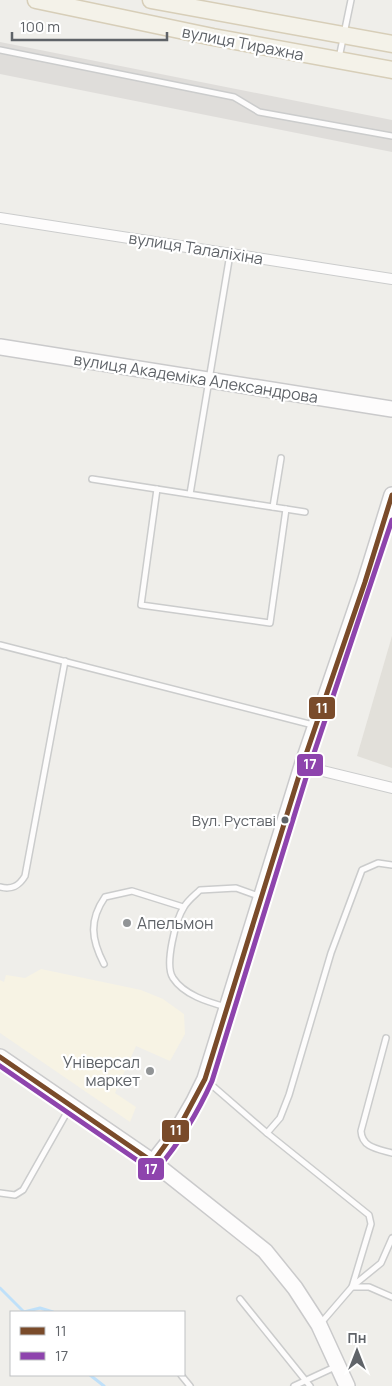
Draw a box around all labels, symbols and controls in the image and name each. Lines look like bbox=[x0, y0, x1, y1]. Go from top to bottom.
scale bar bbox=[12, 10, 168, 42]
text: 100 m bbox=[20, 16, 60, 37]
street label: вулиця Тиражна bbox=[180, 20, 306, 66]
street label: вулиця Талаліхіна bbox=[127, 227, 265, 269]
street label: вулиця Академіка Александрова bbox=[72, 348, 320, 408]
line badge: 11 bbox=[308, 696, 336, 720]
text: 11 bbox=[316, 698, 328, 717]
line badge: 17 bbox=[296, 753, 324, 777]
text: 17 bbox=[303, 754, 317, 773]
place label: Вул. Руставі bbox=[192, 810, 276, 831]
marker: Вул. Руставі bbox=[280, 815, 290, 825]
place label: Апельмон bbox=[137, 912, 213, 934]
marker: Апельмон bbox=[121, 917, 133, 929]
place label: Універсал маркет bbox=[63, 1051, 140, 1091]
marker: Універсал маркет bbox=[144, 1065, 156, 1077]
line badge: 11 bbox=[161, 1119, 190, 1143]
text: 11 bbox=[170, 1120, 182, 1139]
line badge: 17 bbox=[137, 1157, 165, 1181]
text: 17 bbox=[144, 1159, 158, 1178]
legend bbox=[10, 1311, 185, 1376]
text: 11 bbox=[55, 1320, 67, 1341]
north arrow bbox=[332, 1326, 382, 1376]
text: Пн bbox=[348, 1328, 366, 1347]
text: 17 bbox=[55, 1345, 68, 1366]

